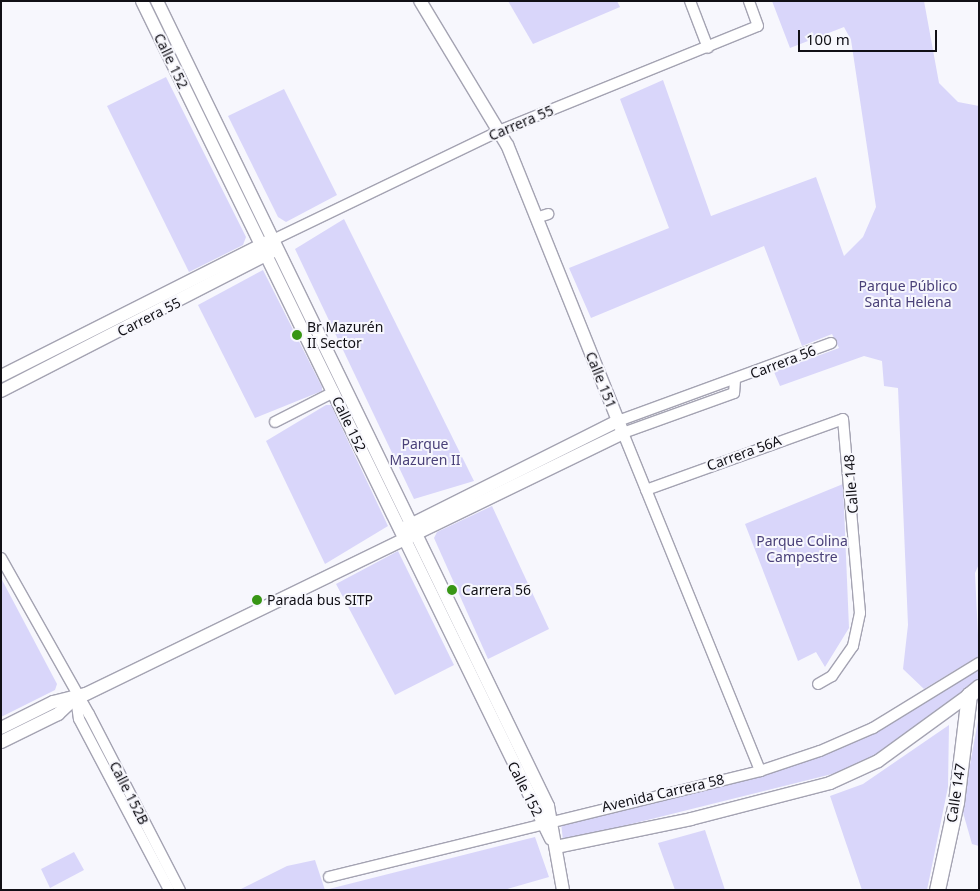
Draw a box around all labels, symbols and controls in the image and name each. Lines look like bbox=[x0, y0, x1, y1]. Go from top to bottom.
scale bar bbox=[800, 20, 939, 52]
text: 100 m bbox=[806, 29, 850, 49]
street label: Calle 152 bbox=[150, 31, 192, 91]
street label: Carrera 55 bbox=[486, 102, 556, 144]
park label: Parque Público Santa Helena bbox=[859, 278, 957, 310]
street label: Carrera 55 bbox=[114, 294, 184, 340]
place label: Br Mazurén II Sector bbox=[307, 319, 383, 352]
marker: Br Mazurén II Sector bbox=[291, 329, 303, 341]
street label: Carrera 56 bbox=[748, 342, 818, 382]
street label: Calle 151 bbox=[582, 349, 620, 411]
street label: Calle 152 bbox=[328, 394, 370, 454]
street label: Carrera 56A bbox=[705, 432, 783, 474]
park label: Parque Mazuren II bbox=[390, 436, 460, 468]
street label: Calle 148 bbox=[841, 454, 861, 514]
park label: Parque Colina Campestre bbox=[756, 533, 848, 566]
place label: Carrera 56 bbox=[462, 582, 531, 598]
marker: Carrera 56 bbox=[446, 584, 458, 596]
place label: Parada bus SITP bbox=[267, 592, 373, 608]
marker: Parada bus SITP bbox=[251, 594, 263, 606]
street label: Calle 152B bbox=[106, 759, 152, 827]
street label: Calle 152 bbox=[504, 759, 546, 819]
street label: Calle 147 bbox=[943, 762, 969, 824]
street label: Avenida Carrera 58 bbox=[600, 771, 726, 815]

